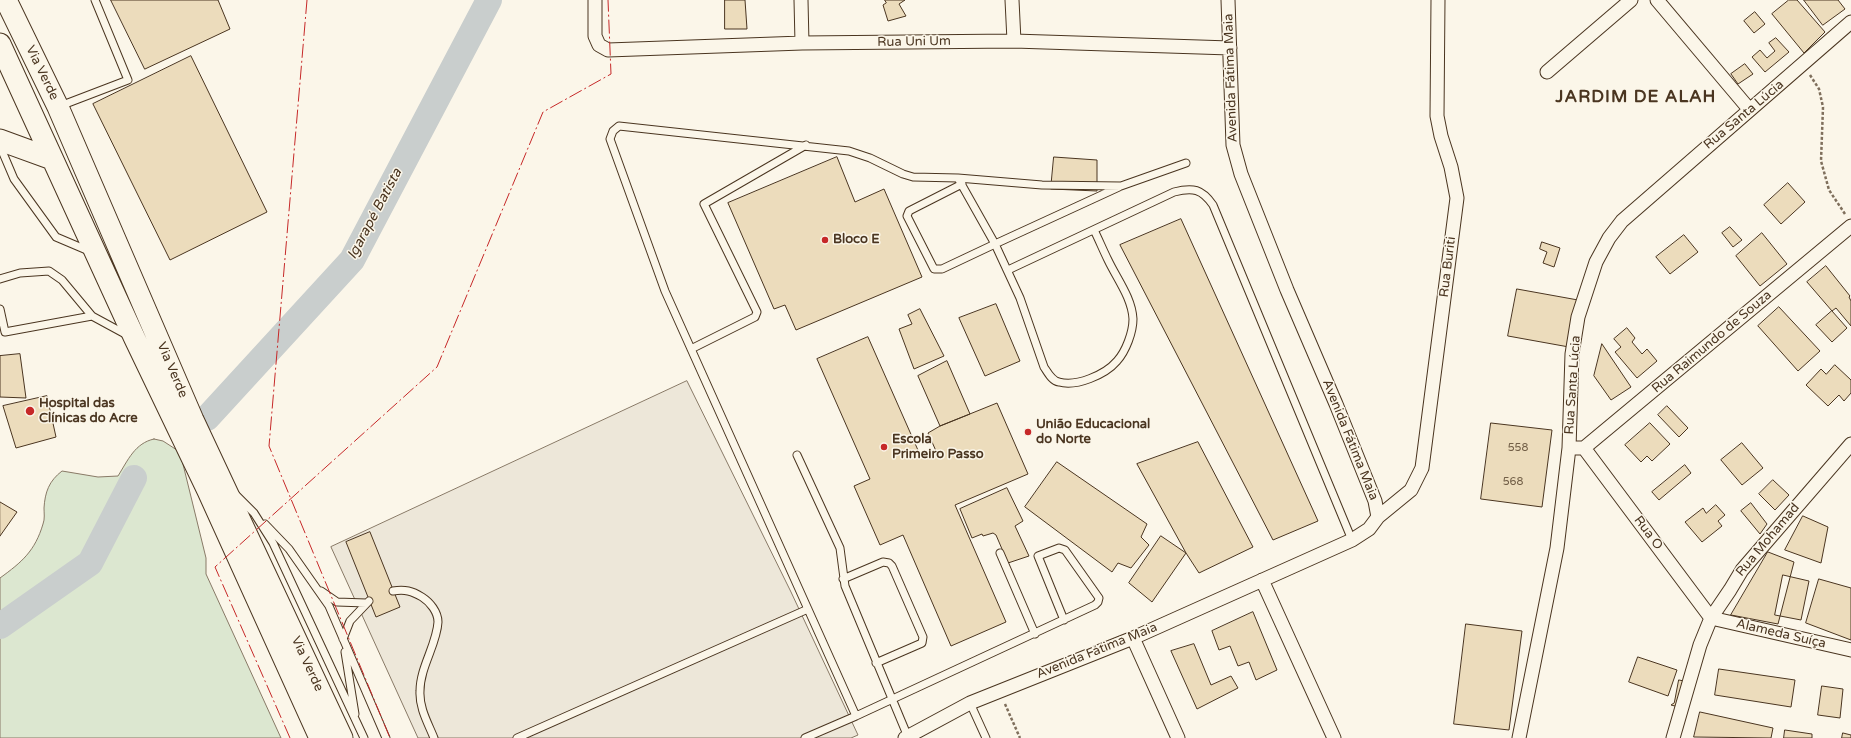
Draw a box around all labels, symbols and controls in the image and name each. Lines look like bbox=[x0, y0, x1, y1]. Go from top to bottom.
street label: Avenida Fátima Maia bbox=[1221, 13, 1241, 143]
street label: Rua Uni Um bbox=[877, 34, 951, 50]
street label: Via Verde bbox=[22, 43, 62, 103]
street label: Rua Santa Lúcia bbox=[1701, 77, 1787, 153]
district label: JARDIM DE ALAH bbox=[1556, 88, 1716, 108]
water label: Igarapé Batista bbox=[344, 166, 406, 262]
place label: Bloco E bbox=[833, 232, 880, 248]
marker: Bloco E bbox=[820, 235, 830, 245]
street label: Rua Buriti bbox=[1437, 236, 1459, 298]
street label: Rua Raimundo de Souza bbox=[1649, 287, 1775, 397]
street label: Rua Santa Lúcia bbox=[1562, 335, 1584, 435]
street label: Via Verde bbox=[153, 340, 191, 400]
street label: Avenida Fátima Maia bbox=[1319, 377, 1381, 503]
place label: Hospital das Clínicas do Acre bbox=[39, 396, 138, 427]
marker: Hospital das Clínicas do Acre bbox=[24, 405, 36, 417]
place label: União Educacional do Norte bbox=[1036, 417, 1150, 448]
marker: União Educacional do Norte bbox=[1023, 427, 1033, 437]
place label: Escola Primeiro Passo bbox=[892, 432, 984, 463]
house number: 558 bbox=[1508, 441, 1528, 455]
marker: Escola Primeiro Passo bbox=[879, 442, 889, 452]
house number: 568 bbox=[1503, 475, 1523, 489]
street label: Rua Mohamad bbox=[1733, 500, 1803, 580]
street label: Rua O bbox=[1630, 513, 1666, 553]
street label: Alameda Suíça bbox=[1735, 616, 1827, 652]
street label: Avenida Fátima Maia bbox=[1034, 620, 1160, 682]
street label: Via Verde bbox=[288, 634, 326, 694]

